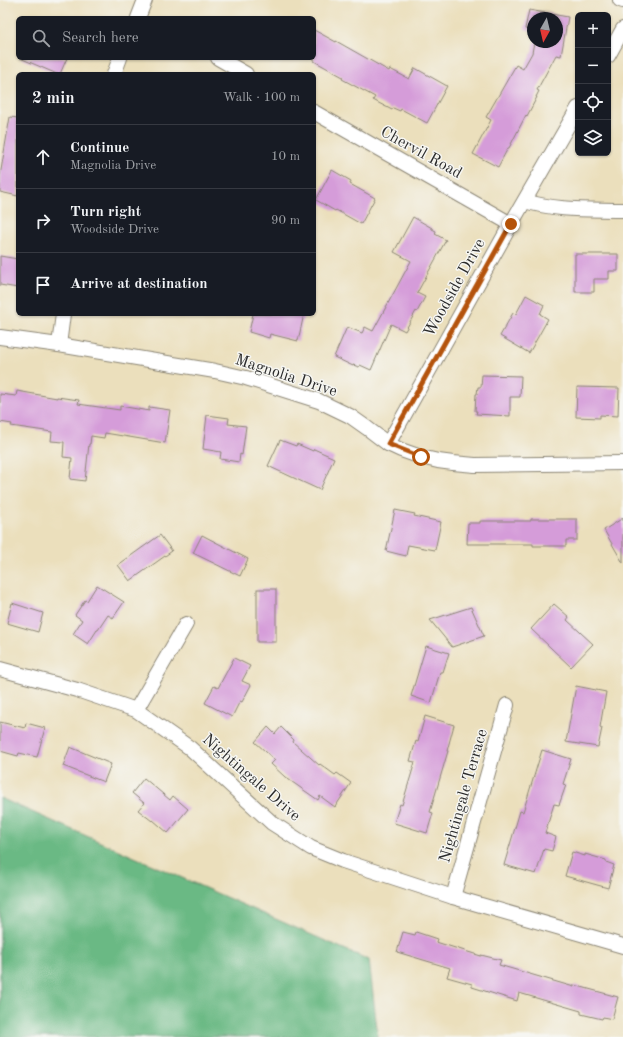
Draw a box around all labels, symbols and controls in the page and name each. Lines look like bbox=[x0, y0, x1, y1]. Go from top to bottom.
north arrow bbox=[527, 12, 563, 48]
map controls bbox=[575, 12, 611, 156]
button: + bbox=[575, 12, 611, 48]
search box bbox=[16, 16, 316, 60]
icon: search bbox=[30, 27, 52, 49]
text: Search here bbox=[62, 31, 139, 46]
button: − bbox=[575, 48, 611, 84]
button: locate bbox=[575, 84, 611, 120]
text: 2 min bbox=[32, 90, 75, 107]
text: Walk · 100 m bbox=[223, 91, 300, 104]
button: layers bbox=[575, 120, 611, 156]
street label: Chervil Road bbox=[378, 124, 464, 182]
text: Continue bbox=[70, 141, 129, 156]
icon: ahead bbox=[32, 146, 54, 168]
text: 10 m bbox=[271, 150, 300, 163]
text: Magnolia Drive bbox=[70, 159, 156, 172]
text: Turn right bbox=[70, 205, 141, 220]
icon: right bbox=[32, 210, 54, 232]
text: 90 m bbox=[271, 214, 300, 227]
route end bbox=[502, 215, 520, 233]
text: Woodside Drive bbox=[70, 223, 159, 236]
street label: Woodside Drive bbox=[421, 236, 489, 340]
icon: arrive bbox=[32, 274, 54, 296]
text: Arrive at destination bbox=[70, 277, 208, 292]
street label: Magnolia Drive bbox=[233, 352, 339, 400]
route start bbox=[412, 448, 430, 466]
street label: Nightingale Terrace bbox=[437, 727, 491, 865]
street label: Nightingale Drive bbox=[199, 731, 303, 825]

